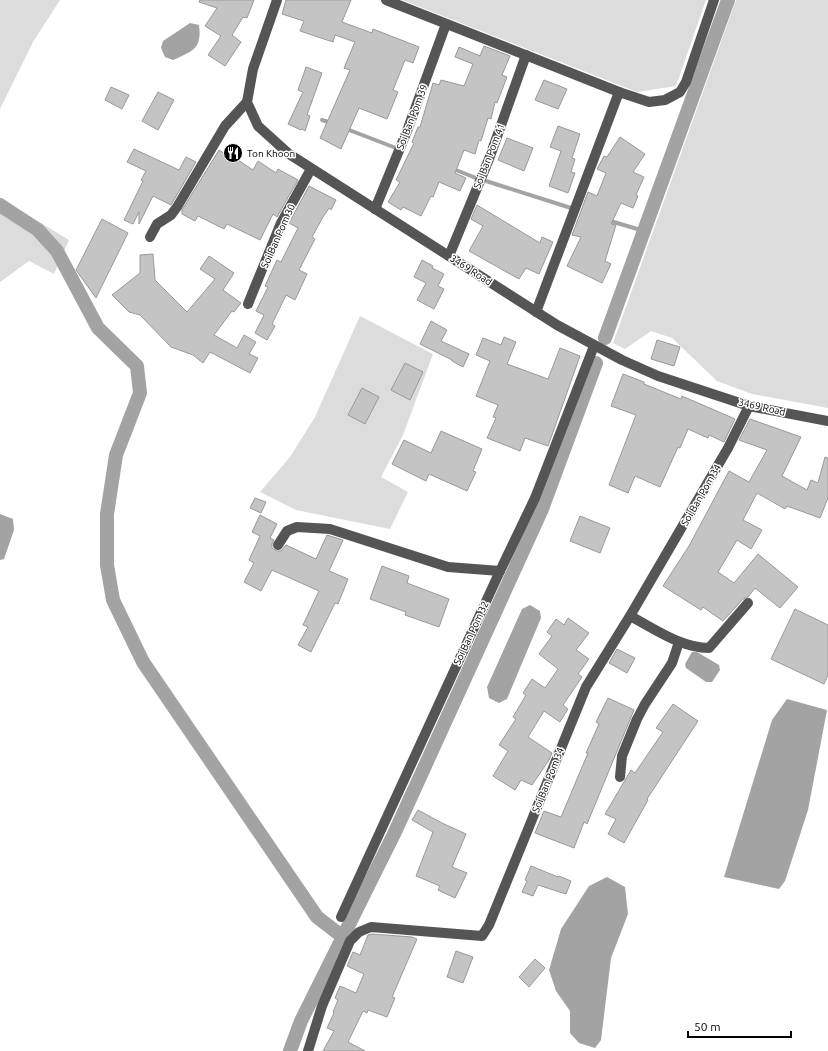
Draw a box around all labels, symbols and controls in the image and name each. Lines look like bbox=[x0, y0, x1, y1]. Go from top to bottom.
street label: Soi Ban Pom 39 bbox=[394, 83, 430, 151]
street label: Soi Ban Pom 41 bbox=[471, 122, 507, 190]
restaurant icon: Ton Khoon bbox=[222, 142, 244, 164]
place label: Ton Khoon bbox=[247, 148, 295, 159]
street label: Soi Ban Pom 30 bbox=[259, 202, 297, 270]
street label: 3469 Road bbox=[448, 252, 494, 288]
street label: 3469 Road bbox=[737, 396, 787, 418]
street label: Soi Ban Pom 34 bbox=[679, 462, 723, 528]
street label: Soi Ban Pom 32 bbox=[451, 599, 491, 667]
street label: Soi Ban Pom 34 bbox=[530, 746, 566, 814]
scale bar bbox=[688, 1013, 791, 1039]
text: 50 m bbox=[694, 1020, 721, 1033]

